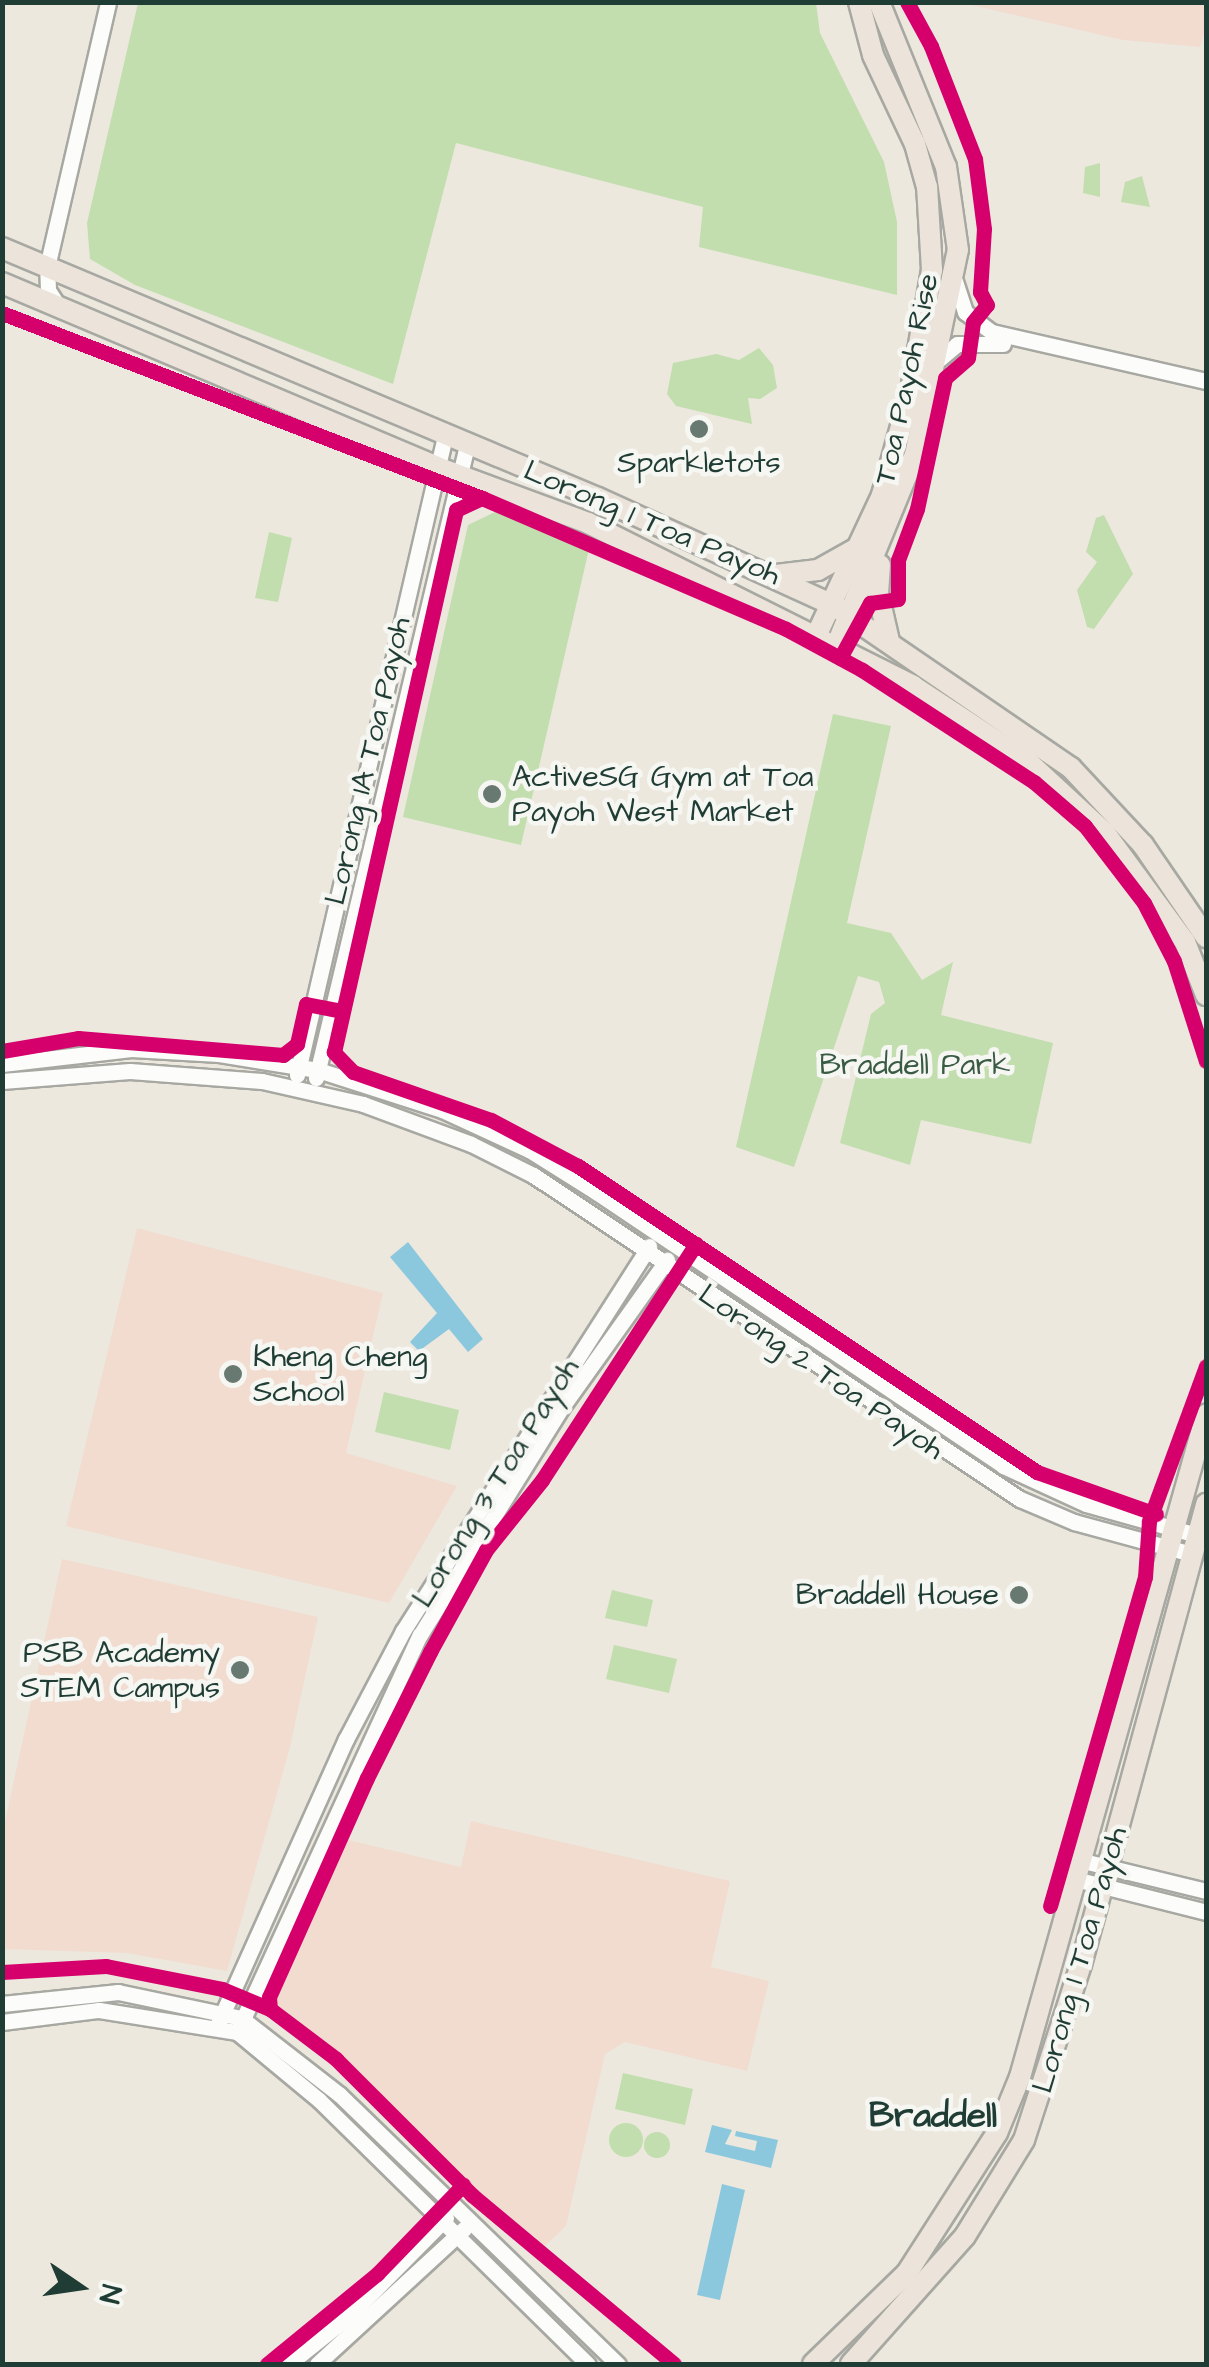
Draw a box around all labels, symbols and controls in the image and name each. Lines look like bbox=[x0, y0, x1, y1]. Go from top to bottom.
street label: Toa Payoh Rise bbox=[867, 270, 947, 488]
marker: Sparkletots bbox=[688, 418, 710, 440]
place label: Sparkletots bbox=[617, 445, 781, 481]
street label: Lorong 1 Toa Payoh bbox=[518, 453, 786, 593]
street label: Lorong 1A Toa Payoh bbox=[317, 614, 419, 908]
place label: ActiveSG Gym at Toa Payoh West Market bbox=[512, 759, 814, 830]
marker: ActiveSG Gym at Toa Payoh West Market bbox=[481, 783, 503, 805]
park label: Braddell Park bbox=[820, 1047, 1010, 1083]
street label: Lorong 2 Toa Payoh bbox=[691, 1277, 951, 1467]
place label: Kheng Cheng School bbox=[253, 1339, 428, 1410]
street label: Lorong 3 Toa Payoh bbox=[405, 1352, 587, 1614]
marker: Kheng Cheng School bbox=[222, 1363, 244, 1385]
place label: Braddell House bbox=[796, 1577, 999, 1613]
marker: Braddell House bbox=[1008, 1584, 1030, 1606]
place label: PSB Academy STEM Campus bbox=[21, 1635, 220, 1706]
marker: PSB Academy STEM Campus bbox=[229, 1659, 251, 1681]
street label: Lorong 1 Toa Payoh bbox=[1025, 1823, 1135, 2097]
district label: Braddell bbox=[869, 2095, 997, 2137]
north arrow bbox=[30, 2237, 130, 2337]
text: N bbox=[89, 2281, 131, 2307]

